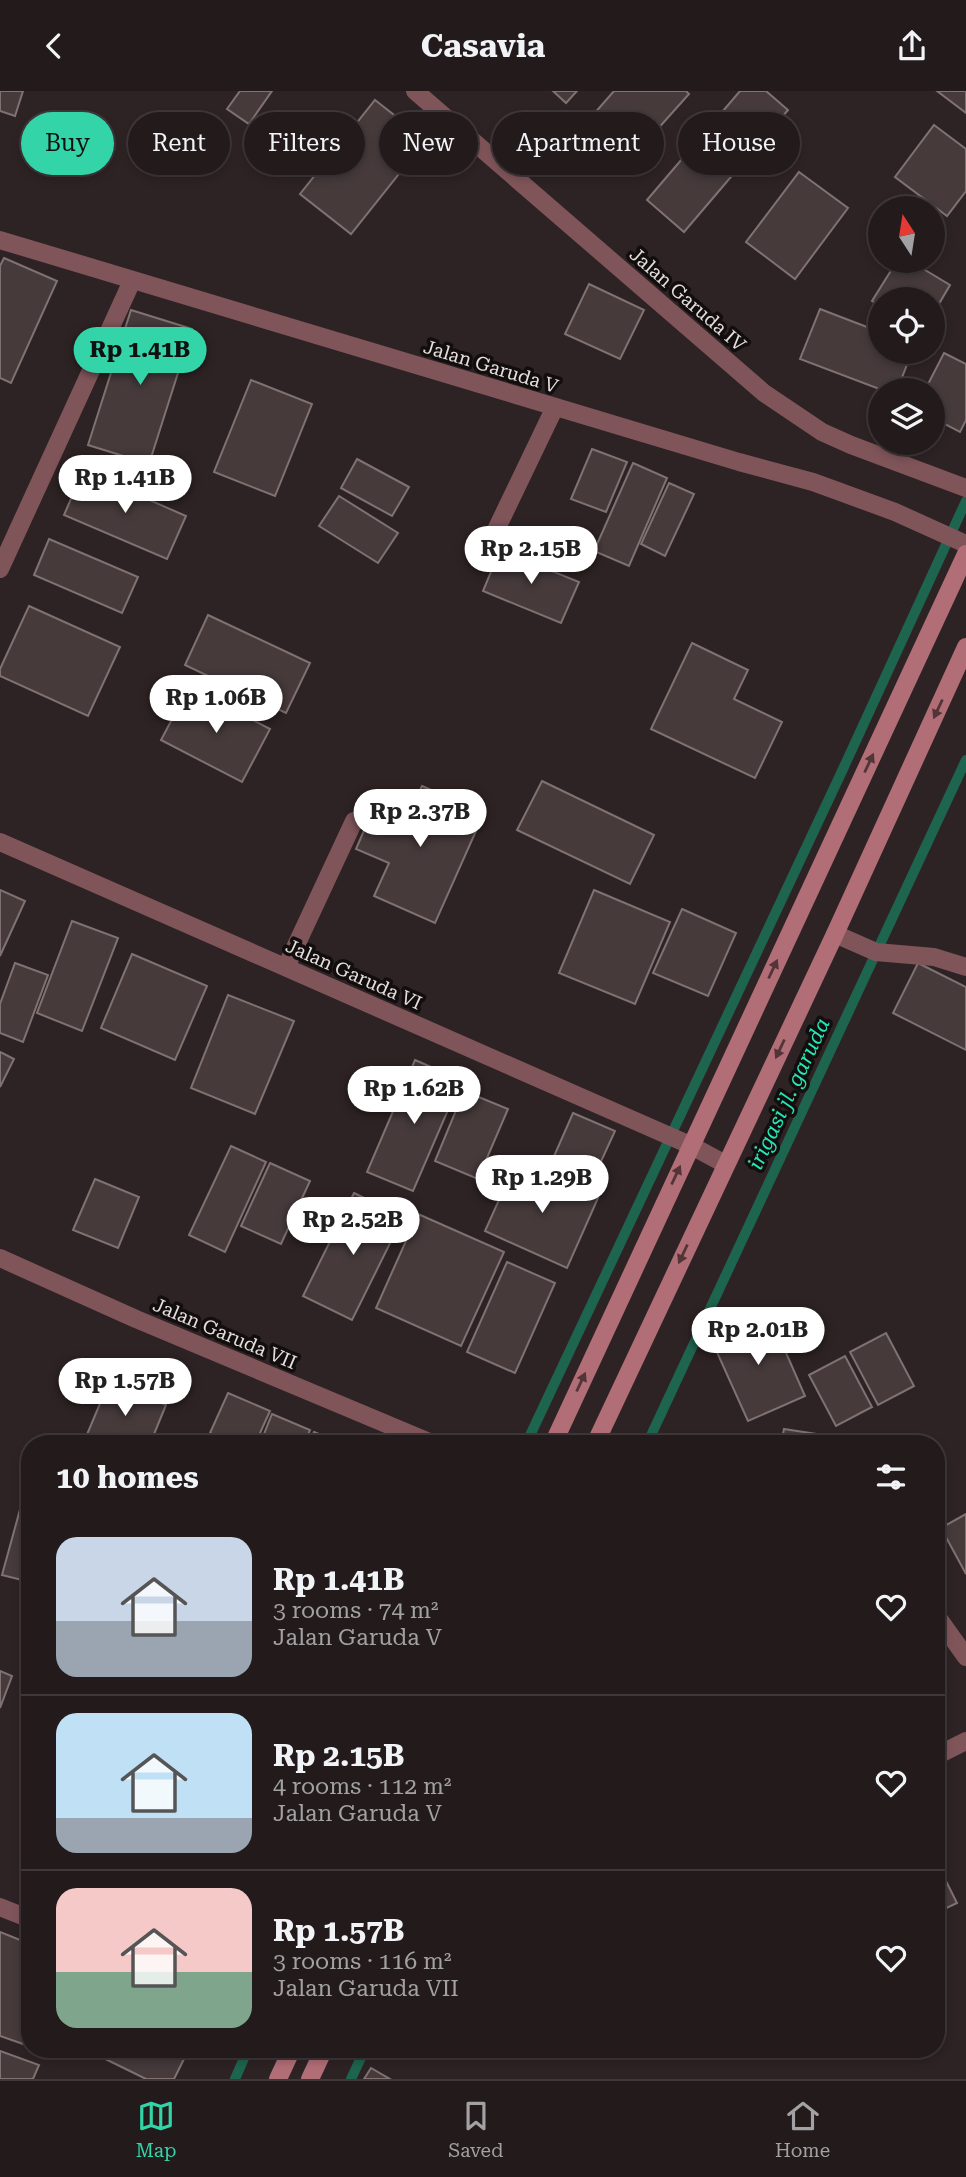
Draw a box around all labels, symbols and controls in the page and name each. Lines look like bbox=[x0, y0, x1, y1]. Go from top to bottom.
icon: back bbox=[35, 27, 73, 65]
text: Casavia bbox=[421, 27, 545, 65]
icon: share bbox=[893, 27, 931, 65]
chip: Buy bbox=[21, 112, 114, 175]
chip: Rent bbox=[128, 112, 230, 175]
chip: Filters bbox=[244, 112, 365, 175]
chip: New bbox=[379, 112, 478, 175]
chip: Apartment bbox=[492, 112, 664, 175]
chip: House bbox=[678, 112, 800, 175]
north arrow bbox=[868, 196, 945, 273]
map controls bbox=[868, 196, 945, 455]
street label: Jalan Garuda IV bbox=[625, 243, 751, 357]
button: locate bbox=[868, 287, 945, 364]
pin: Rp 1.41B bbox=[68, 327, 212, 387]
street label: Jalan Garuda V bbox=[421, 335, 562, 398]
text: Rp 1.41B bbox=[90, 336, 190, 363]
button: layers bbox=[868, 378, 945, 455]
pin: Rp 1.41B bbox=[53, 455, 197, 515]
text: Rp 1.41B bbox=[75, 464, 175, 491]
pin: Rp 2.15B bbox=[459, 526, 603, 586]
text: Rp 2.15B bbox=[481, 535, 581, 562]
pin: Rp 1.06B bbox=[144, 675, 288, 735]
text: Rp 1.06B bbox=[166, 684, 266, 711]
one-way arrow bbox=[932, 699, 944, 719]
one-way arrow bbox=[863, 753, 875, 773]
pin: Rp 2.37B bbox=[348, 789, 492, 849]
text: Rp 2.37B bbox=[370, 798, 470, 825]
street label: Jalan Garuda VI bbox=[282, 934, 425, 1015]
one-way arrow bbox=[767, 959, 778, 979]
water label: irigasi jl. garuda bbox=[743, 1014, 835, 1174]
one-way arrow bbox=[774, 1039, 786, 1059]
pin: Rp 1.62B bbox=[342, 1067, 486, 1126]
text: Rp 1.62B bbox=[364, 1075, 464, 1102]
pin: Rp 1.29B bbox=[470, 1155, 614, 1215]
text: Rp 1.29B bbox=[492, 1164, 592, 1191]
one-way arrow bbox=[671, 1165, 682, 1185]
pin: Rp 2.52B bbox=[281, 1197, 425, 1257]
text: Rp 2.52B bbox=[303, 1206, 403, 1233]
one-way arrow bbox=[677, 1244, 688, 1265]
street label: Jalan Garuda VII bbox=[150, 1293, 300, 1374]
pin: Rp 2.01B bbox=[686, 1307, 830, 1367]
text: Rp 2.01B bbox=[708, 1316, 808, 1343]
pin: Rp 1.57B bbox=[53, 1359, 197, 1418]
text: Rp 1.57B bbox=[75, 1367, 175, 1394]
one-way arrow bbox=[575, 1372, 587, 1392]
icon: filters bbox=[872, 1458, 910, 1496]
text: 10 homes bbox=[56, 1460, 199, 1495]
text: Rp 1.41B bbox=[273, 1562, 405, 1597]
icon: home bbox=[112, 1565, 196, 1649]
icon: heart bbox=[872, 1588, 910, 1626]
text: 3 rooms · 74 m² bbox=[273, 1597, 439, 1624]
text: Jalan Garuda V bbox=[273, 1624, 442, 1651]
text: Rp 2.15B bbox=[273, 1738, 405, 1773]
icon: home bbox=[112, 1741, 196, 1825]
icon: heart bbox=[872, 1764, 910, 1802]
text: 4 rooms · 112 m² bbox=[273, 1773, 451, 1800]
text: Jalan Garuda V bbox=[273, 1800, 442, 1827]
text: Rp 1.57B bbox=[273, 1913, 405, 1948]
icon: home bbox=[112, 1916, 196, 2000]
icon: heart bbox=[872, 1939, 910, 1977]
text: 3 rooms · 116 m² bbox=[273, 1948, 451, 1975]
text: Jalan Garuda VII bbox=[273, 1975, 459, 2002]
tab: Map bbox=[136, 2097, 177, 2162]
tab: Saved bbox=[448, 2097, 503, 2162]
tab: Home bbox=[775, 2097, 830, 2162]

